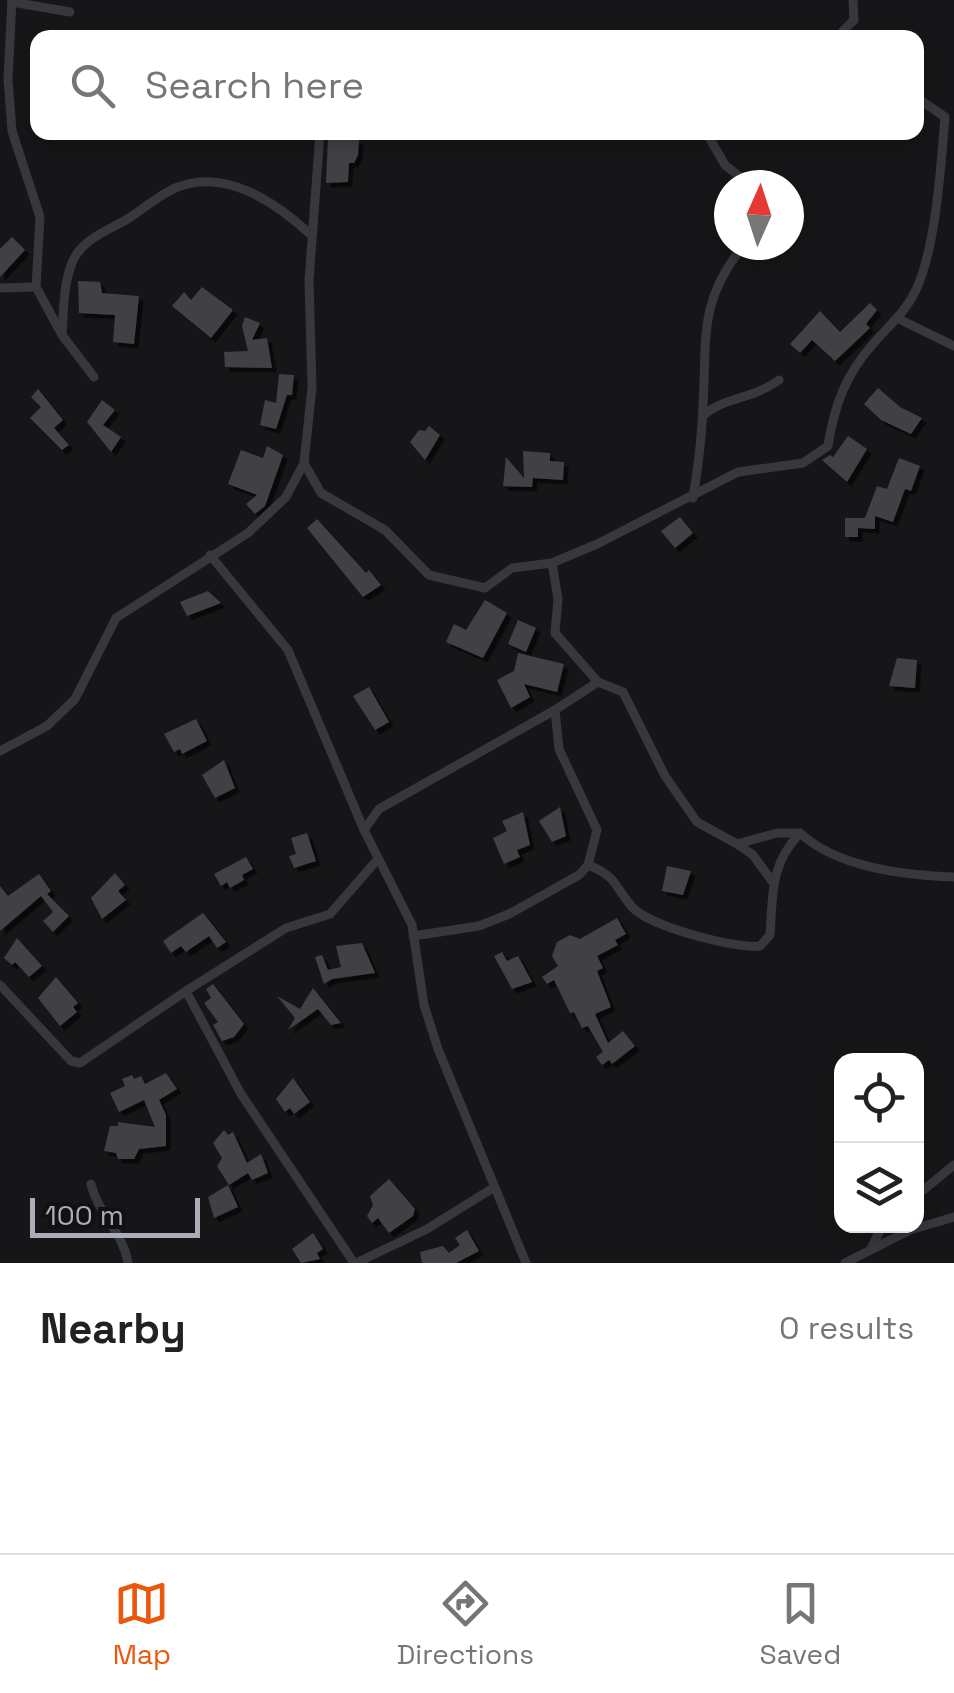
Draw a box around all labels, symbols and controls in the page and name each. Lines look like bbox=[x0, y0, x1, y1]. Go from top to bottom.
search box bbox=[30, 30, 924, 140]
icon: search bbox=[65, 58, 120, 113]
text: Search here bbox=[145, 61, 364, 109]
north arrow bbox=[714, 170, 804, 260]
map controls bbox=[834, 1053, 924, 1233]
button: locate bbox=[834, 1053, 924, 1143]
button: layers bbox=[834, 1143, 924, 1233]
scale bar bbox=[30, 1193, 200, 1238]
text: 100 m bbox=[45, 1197, 124, 1233]
text: Nearby bbox=[40, 1302, 186, 1355]
text: 0 results bbox=[779, 1308, 914, 1348]
tab: Map bbox=[113, 1576, 171, 1672]
tab: Directions bbox=[397, 1576, 534, 1672]
tab: Saved bbox=[760, 1576, 841, 1672]

